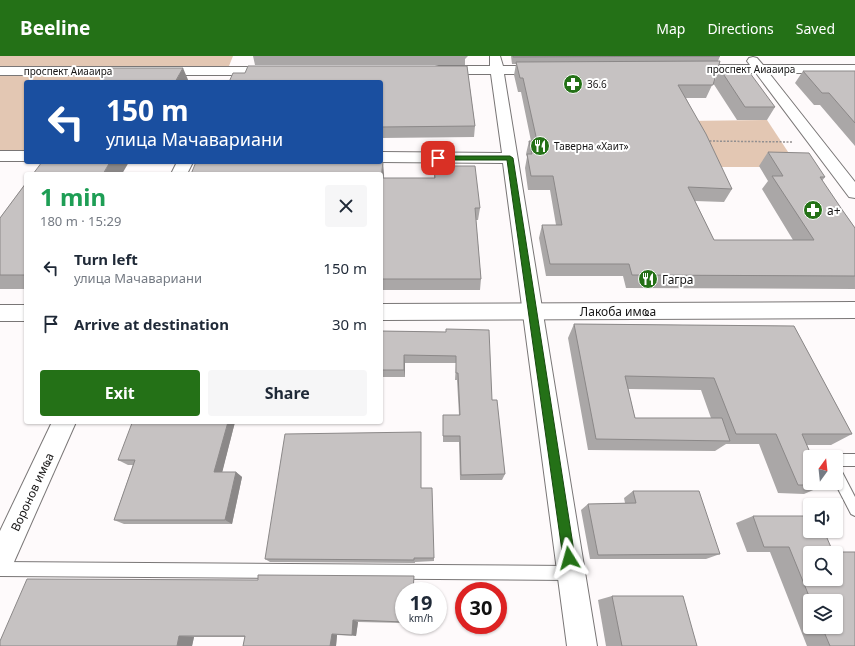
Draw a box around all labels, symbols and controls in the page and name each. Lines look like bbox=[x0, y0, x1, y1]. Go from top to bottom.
text: Beeline bbox=[20, 15, 90, 41]
text: Map bbox=[656, 19, 685, 38]
text: Directions bbox=[707, 19, 774, 38]
text: Saved bbox=[796, 19, 835, 38]
street label: проспект Аиааира bbox=[707, 62, 795, 76]
street label: проспект Аиааира bbox=[24, 64, 112, 78]
pharmacy icon: 36.6 bbox=[562, 73, 584, 95]
place label: 36.6 bbox=[587, 77, 607, 91]
text: 150 m bbox=[106, 91, 189, 129]
icon: left bbox=[40, 96, 92, 148]
text: улица Мачавариани bbox=[106, 127, 283, 151]
restaurant icon: Таверна «Хаит» bbox=[529, 135, 551, 157]
place label: Таверна «Хаит» bbox=[554, 139, 629, 153]
pin bbox=[421, 141, 455, 175]
icon: arrive bbox=[427, 147, 449, 169]
text: 1 min bbox=[40, 180, 106, 213]
button: close bbox=[325, 185, 367, 227]
pharmacy icon: а+ bbox=[802, 199, 824, 221]
place label: а+ bbox=[827, 202, 841, 219]
text: 180 m · 15:29 bbox=[40, 212, 121, 230]
text: Turn left bbox=[74, 249, 138, 269]
icon: left bbox=[40, 257, 62, 279]
text: 150 m bbox=[323, 258, 367, 278]
restaurant icon: Гагра bbox=[637, 268, 659, 290]
text: улица Мачавариани bbox=[74, 269, 202, 287]
place label: Гагра bbox=[662, 271, 694, 288]
street label: Лакоба имҩа bbox=[580, 303, 656, 320]
icon: arrive bbox=[40, 313, 62, 335]
text: Arrive at destination bbox=[74, 314, 229, 334]
text: 30 m bbox=[332, 314, 367, 334]
button: Exit bbox=[40, 370, 200, 416]
button: Share bbox=[208, 370, 367, 416]
street label: Воронов имҩа bbox=[6, 450, 58, 534]
north arrow bbox=[803, 450, 843, 490]
map controls bbox=[803, 450, 843, 634]
button: sound bbox=[803, 498, 843, 538]
position arrow bbox=[548, 537, 590, 579]
button: search bbox=[803, 546, 843, 586]
speed limit sign: 30 bbox=[455, 582, 507, 634]
text: 19 bbox=[410, 589, 432, 616]
button: layers bbox=[803, 594, 843, 634]
text: km/h bbox=[409, 611, 433, 625]

